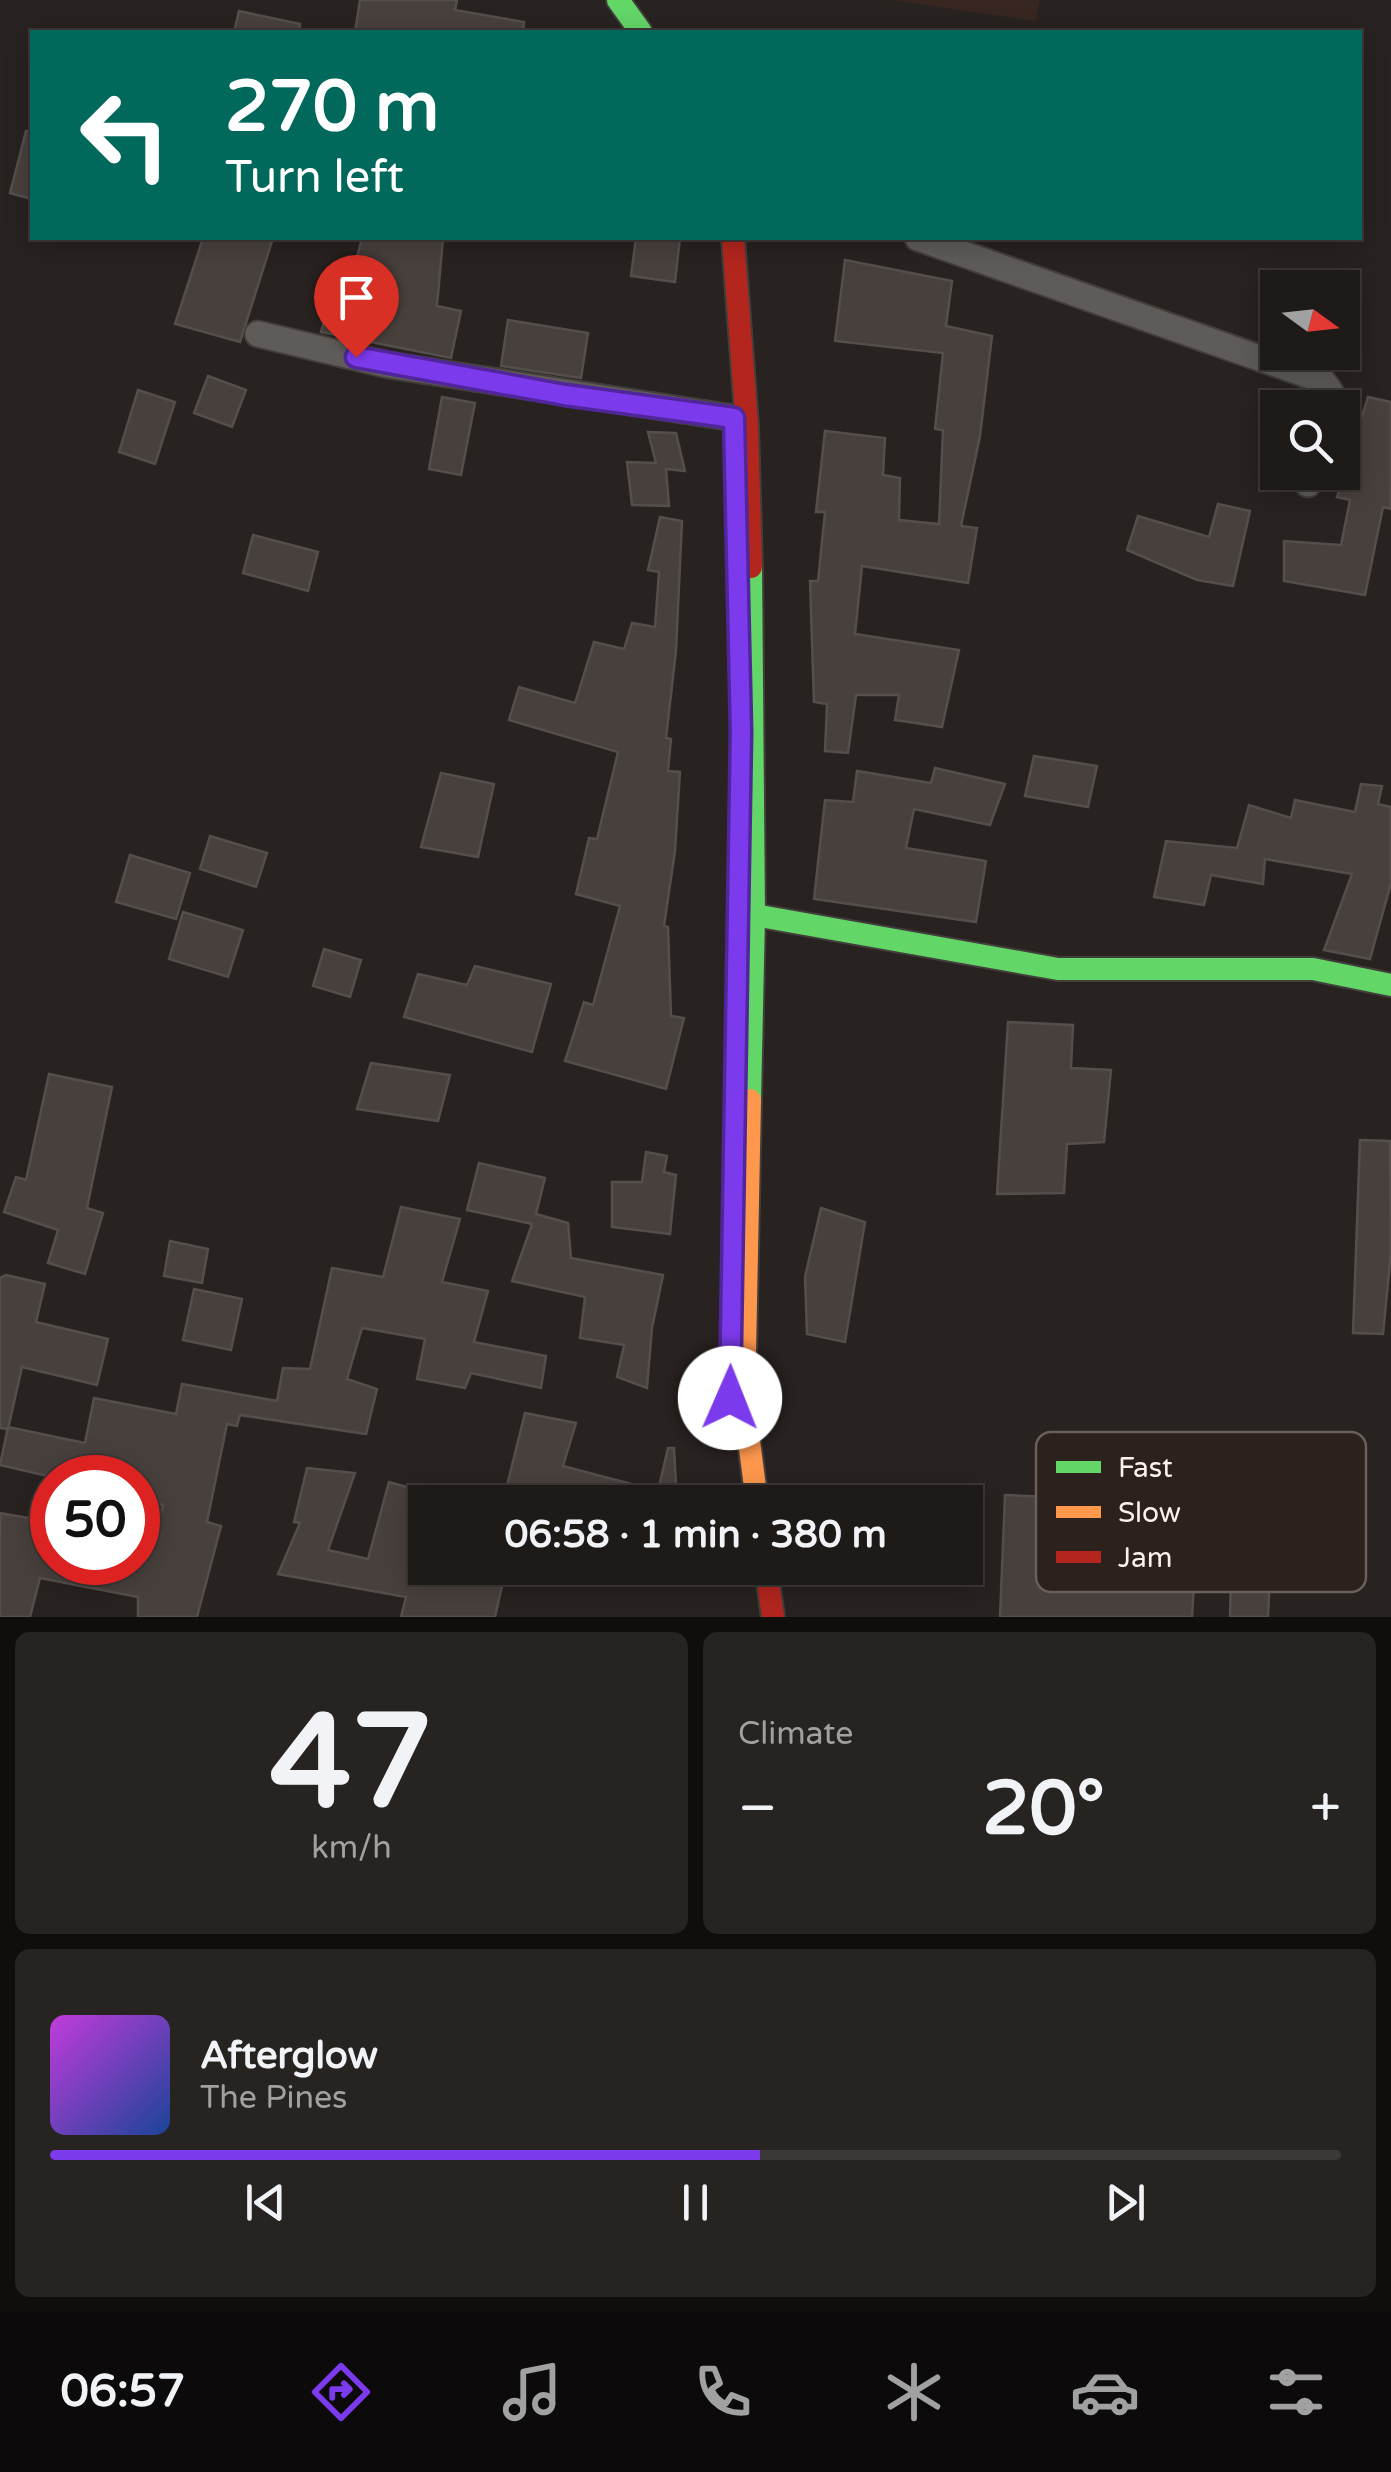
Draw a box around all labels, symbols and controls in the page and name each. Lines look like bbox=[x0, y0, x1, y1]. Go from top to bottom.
text: 270 m bbox=[225, 66, 439, 150]
icon: left bbox=[60, 70, 190, 200]
text: Turn left bbox=[225, 151, 404, 205]
pin bbox=[314, 255, 399, 358]
icon: arrive bbox=[329, 270, 384, 325]
north arrow bbox=[1260, 270, 1360, 370]
map controls bbox=[1260, 270, 1360, 490]
button: search bbox=[1260, 390, 1360, 490]
position arrow bbox=[678, 1346, 782, 1450]
legend bbox=[1036, 1432, 1366, 1592]
text: Fast bbox=[1118, 1451, 1173, 1485]
speed limit sign: 50 bbox=[30, 1455, 160, 1585]
text: Slow bbox=[1118, 1496, 1181, 1530]
text: 06:58 · 1 min · 380 m bbox=[504, 1512, 887, 1558]
text: Jam bbox=[1118, 1541, 1173, 1575]
text: 47 bbox=[270, 1686, 433, 1842]
text: Climate bbox=[738, 1715, 853, 1753]
text: 20° bbox=[982, 1764, 1105, 1854]
text: − bbox=[738, 1776, 777, 1842]
text: + bbox=[1310, 1776, 1341, 1842]
text: km/h bbox=[311, 1829, 392, 1867]
text: Afterglow bbox=[200, 2033, 378, 2079]
text: The Pines bbox=[200, 2079, 347, 2117]
icon: previous bbox=[238, 2175, 293, 2230]
icon: pause bbox=[668, 2175, 723, 2230]
icon: next bbox=[1098, 2175, 1153, 2230]
icon: directions bbox=[306, 2357, 376, 2427]
icon: music bbox=[497, 2357, 567, 2427]
icon: phone bbox=[688, 2357, 758, 2427]
icon: climate bbox=[879, 2357, 949, 2427]
icon: car bbox=[1070, 2357, 1140, 2427]
icon: filters bbox=[1261, 2357, 1331, 2427]
text: 06:57 bbox=[60, 2365, 185, 2419]

